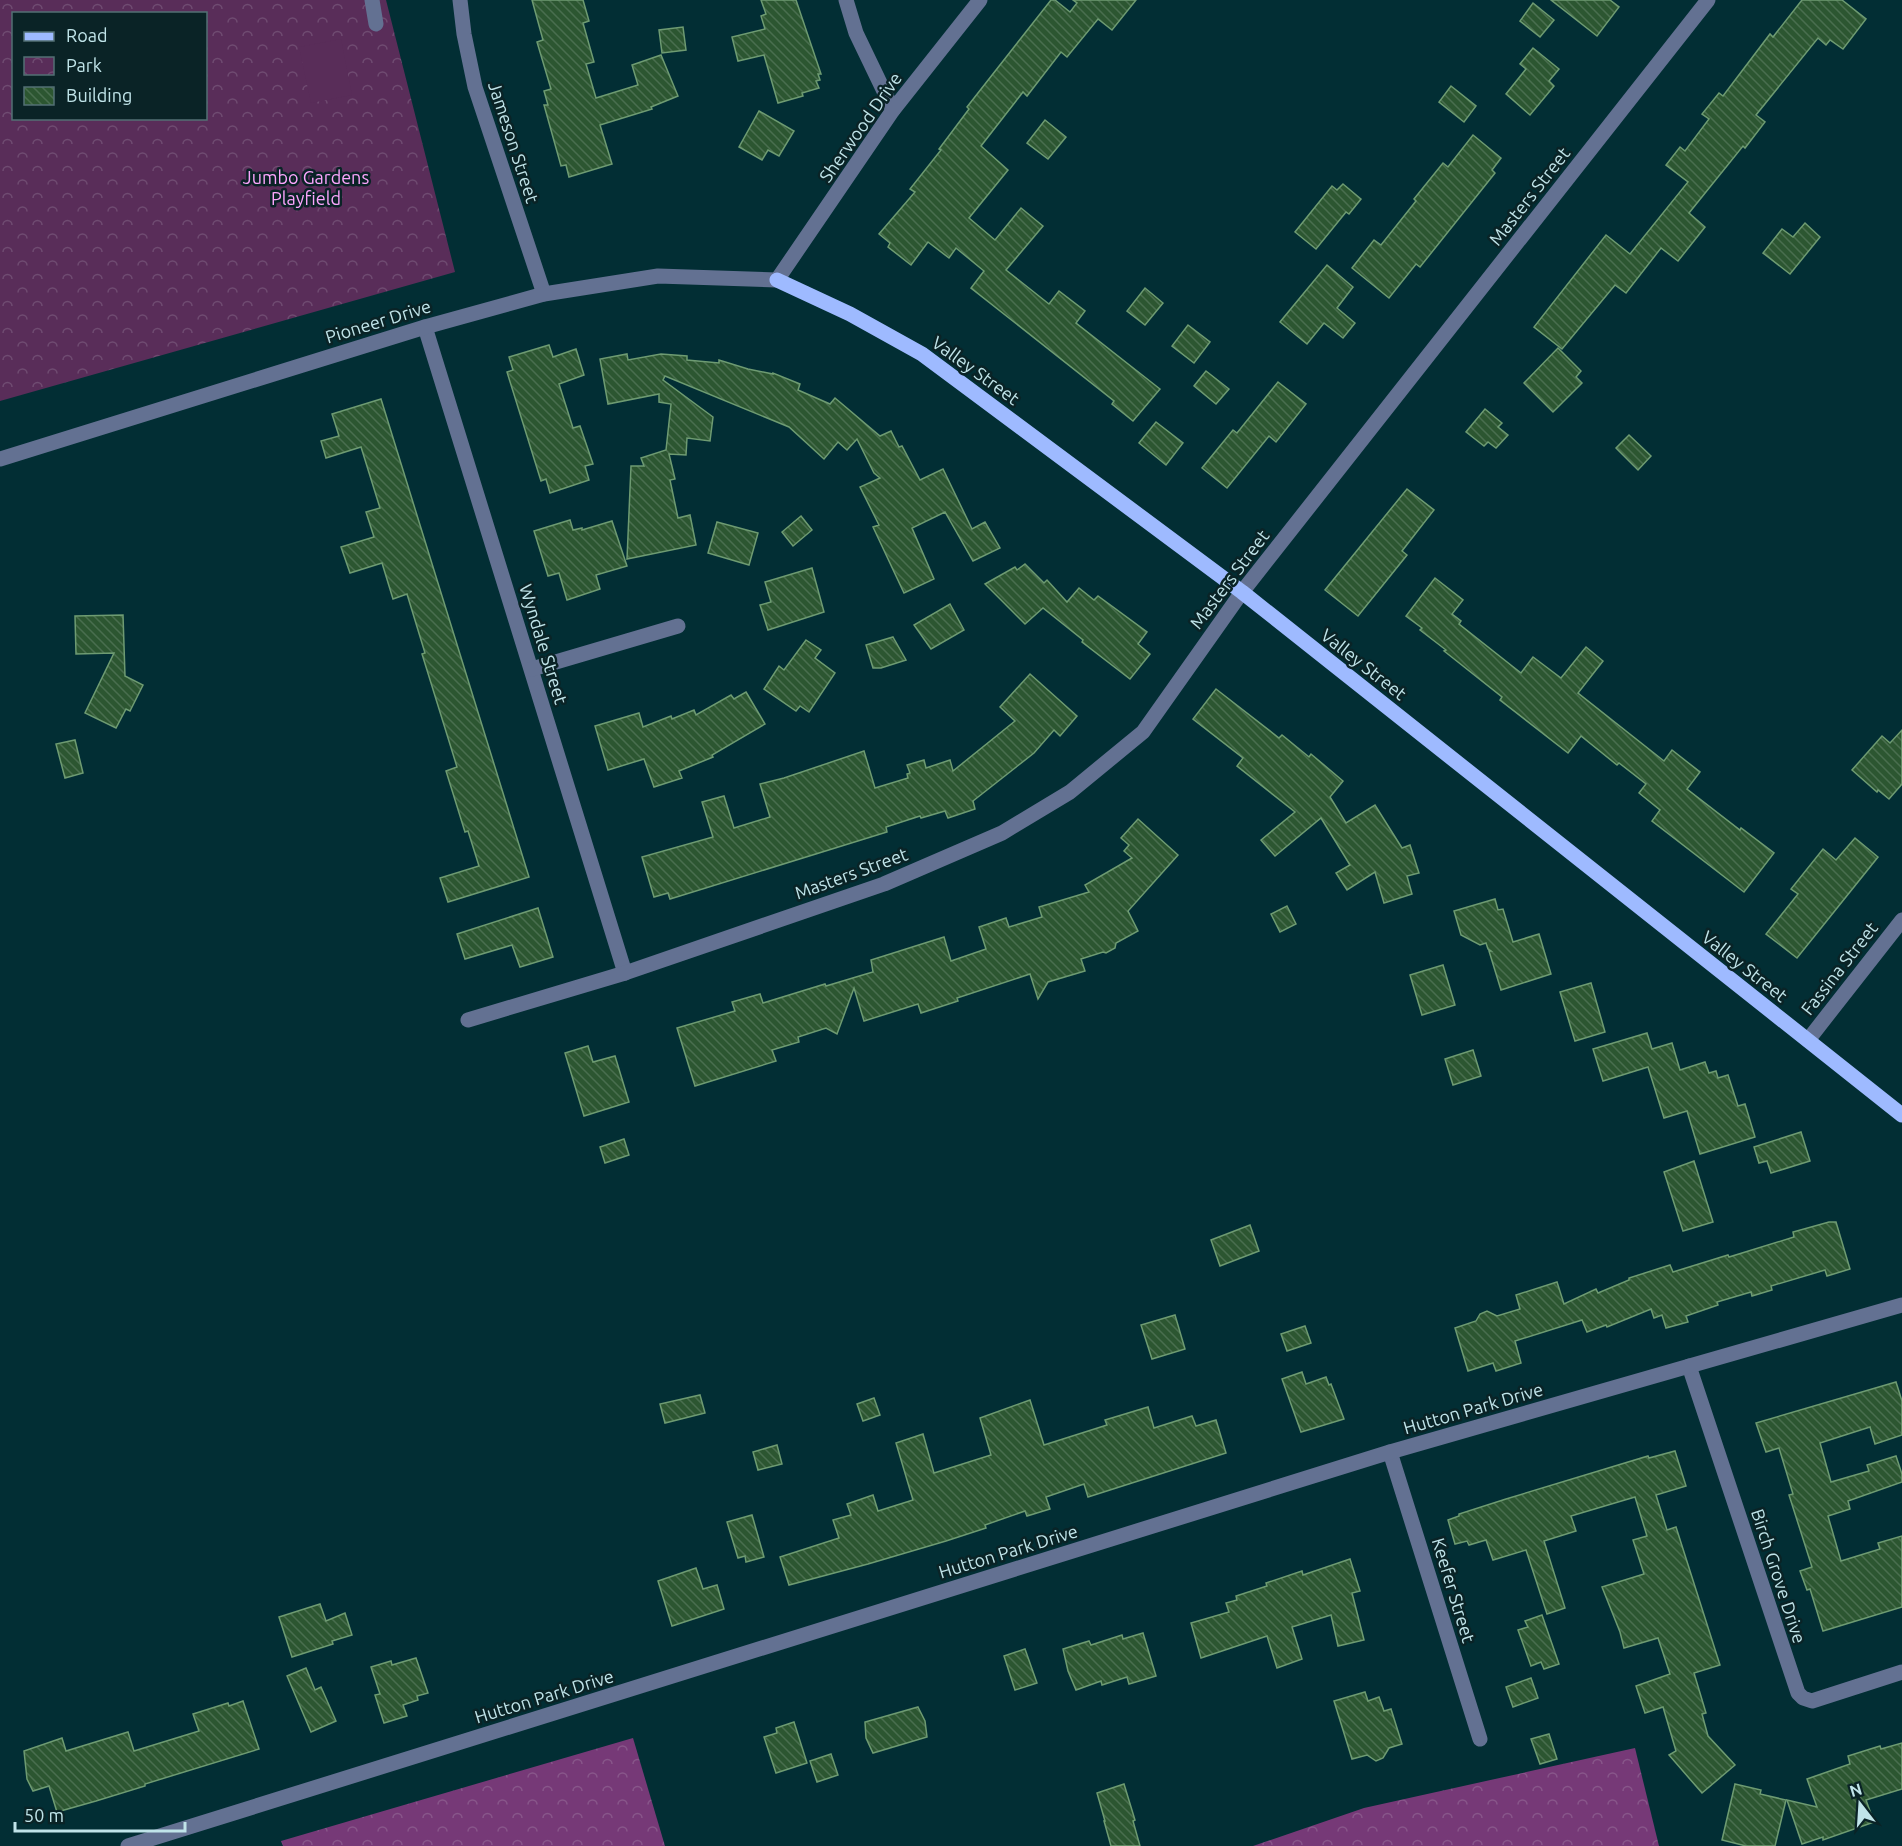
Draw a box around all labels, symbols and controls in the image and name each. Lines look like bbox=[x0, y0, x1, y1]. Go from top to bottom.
legend bbox=[12, 12, 207, 120]
text: Road bbox=[66, 25, 108, 45]
text: Park bbox=[66, 55, 102, 75]
street label: Sherwood Drive bbox=[815, 68, 905, 186]
street label: Jameson Street bbox=[485, 79, 543, 205]
text: Building bbox=[66, 85, 132, 105]
street label: Masters Street bbox=[1485, 143, 1573, 249]
park label: Jumbo Gardens Playfield bbox=[243, 167, 369, 208]
street label: Pioneer Drive bbox=[323, 295, 433, 347]
street label: Valley Street bbox=[929, 332, 1023, 408]
street label: Masters Street bbox=[1185, 526, 1273, 632]
street label: Wyndale Street bbox=[516, 582, 572, 706]
street label: Valley Street bbox=[1317, 624, 1411, 704]
street label: Masters Street bbox=[792, 843, 910, 903]
street label: Fassina Street bbox=[1797, 918, 1881, 1018]
street label: Valley Street bbox=[1698, 926, 1792, 1006]
street label: Hutton Park Drive bbox=[1401, 1378, 1545, 1438]
street label: Birch Grove Drive bbox=[1748, 1506, 1810, 1646]
street label: Hutton Park Drive bbox=[936, 1520, 1080, 1582]
street label: Keefer Street bbox=[1429, 1535, 1479, 1645]
street label: Hutton Park Drive bbox=[472, 1665, 616, 1727]
north arrow bbox=[1830, 1774, 1890, 1834]
text: N bbox=[1847, 1779, 1864, 1800]
scale bar bbox=[15, 1795, 184, 1833]
text: 50 m bbox=[24, 1805, 64, 1825]

